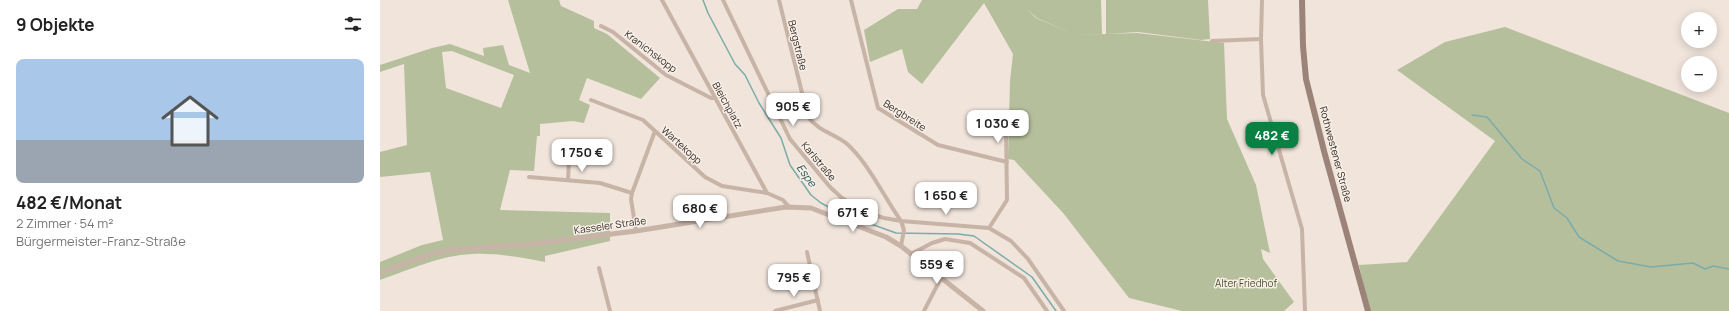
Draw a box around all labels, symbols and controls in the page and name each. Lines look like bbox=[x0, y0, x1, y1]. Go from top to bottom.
map controls bbox=[1681, 12, 1717, 92]
button: + bbox=[1681, 12, 1717, 48]
text: 9 Objekte bbox=[16, 13, 95, 36]
icon: filters bbox=[342, 13, 364, 35]
street label: Bergstraße bbox=[785, 18, 811, 72]
street label: Kranichskopp bbox=[622, 27, 680, 75]
button: − bbox=[1681, 56, 1717, 92]
street label: Bleichplatz bbox=[709, 79, 747, 131]
icon: home bbox=[154, 85, 226, 157]
pin: 905 € bbox=[765, 93, 821, 127]
street label: Bergbreite bbox=[881, 96, 929, 134]
text: 905 € bbox=[775, 97, 811, 115]
street label: Rothwestener Straße bbox=[1316, 105, 1356, 204]
pin: 1 030 € bbox=[961, 110, 1035, 144]
text: 1 030 € bbox=[976, 114, 1020, 132]
pin: 482 € bbox=[1244, 122, 1300, 156]
street label: Wartekopp bbox=[659, 123, 705, 167]
text: 482 € bbox=[1254, 126, 1290, 144]
street label: Karlstraße bbox=[798, 138, 840, 184]
pin: 1 750 € bbox=[545, 139, 619, 173]
text: 1 750 € bbox=[561, 143, 603, 161]
water label: Espe bbox=[794, 160, 821, 190]
pin: 1 650 € bbox=[909, 182, 983, 216]
text: 1 650 € bbox=[924, 186, 968, 204]
text: 482 €/Monat bbox=[16, 191, 122, 214]
pin: 680 € bbox=[672, 195, 728, 229]
text: 680 € bbox=[682, 199, 718, 217]
pin: 671 € bbox=[825, 199, 881, 233]
text: 671 € bbox=[837, 203, 869, 221]
street label: Kasseler Straße bbox=[573, 213, 647, 237]
text: 2 Zimmer · 54 m² bbox=[16, 214, 113, 232]
text: Bürgermeister-Franz-Straße bbox=[16, 232, 186, 250]
pin: 559 € bbox=[909, 251, 965, 285]
text: 559 € bbox=[920, 255, 954, 273]
pin: 795 € bbox=[766, 264, 822, 298]
text: 795 € bbox=[777, 268, 811, 286]
park label: Alter Friedhof bbox=[1215, 276, 1277, 290]

